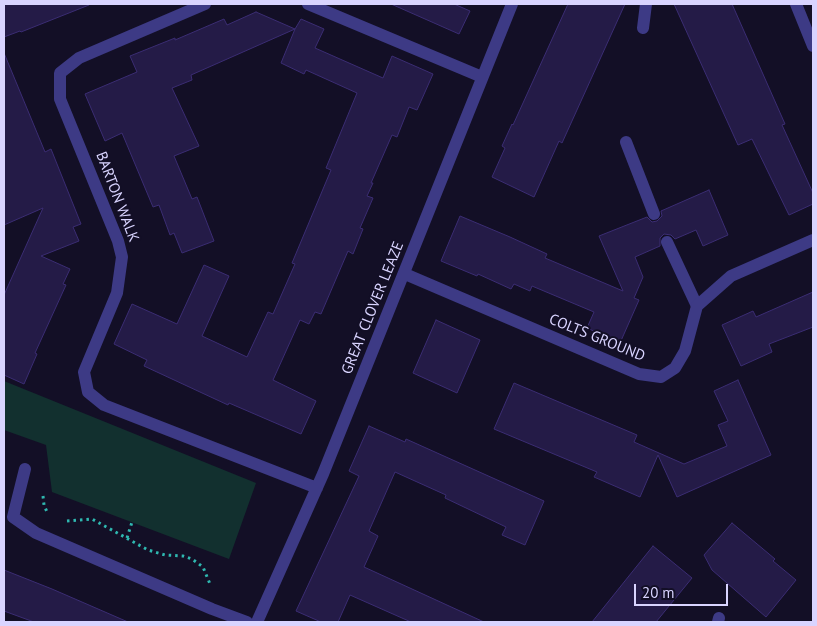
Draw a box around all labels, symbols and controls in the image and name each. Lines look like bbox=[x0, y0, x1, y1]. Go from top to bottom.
street label: BARTON WALK bbox=[92, 149, 142, 245]
street label: GREAT CLOVER LEAZE bbox=[338, 239, 408, 377]
street label: COLTS GROUND bbox=[546, 311, 648, 365]
scale bar bbox=[637, 574, 731, 606]
text: 20 m bbox=[642, 583, 675, 602]

